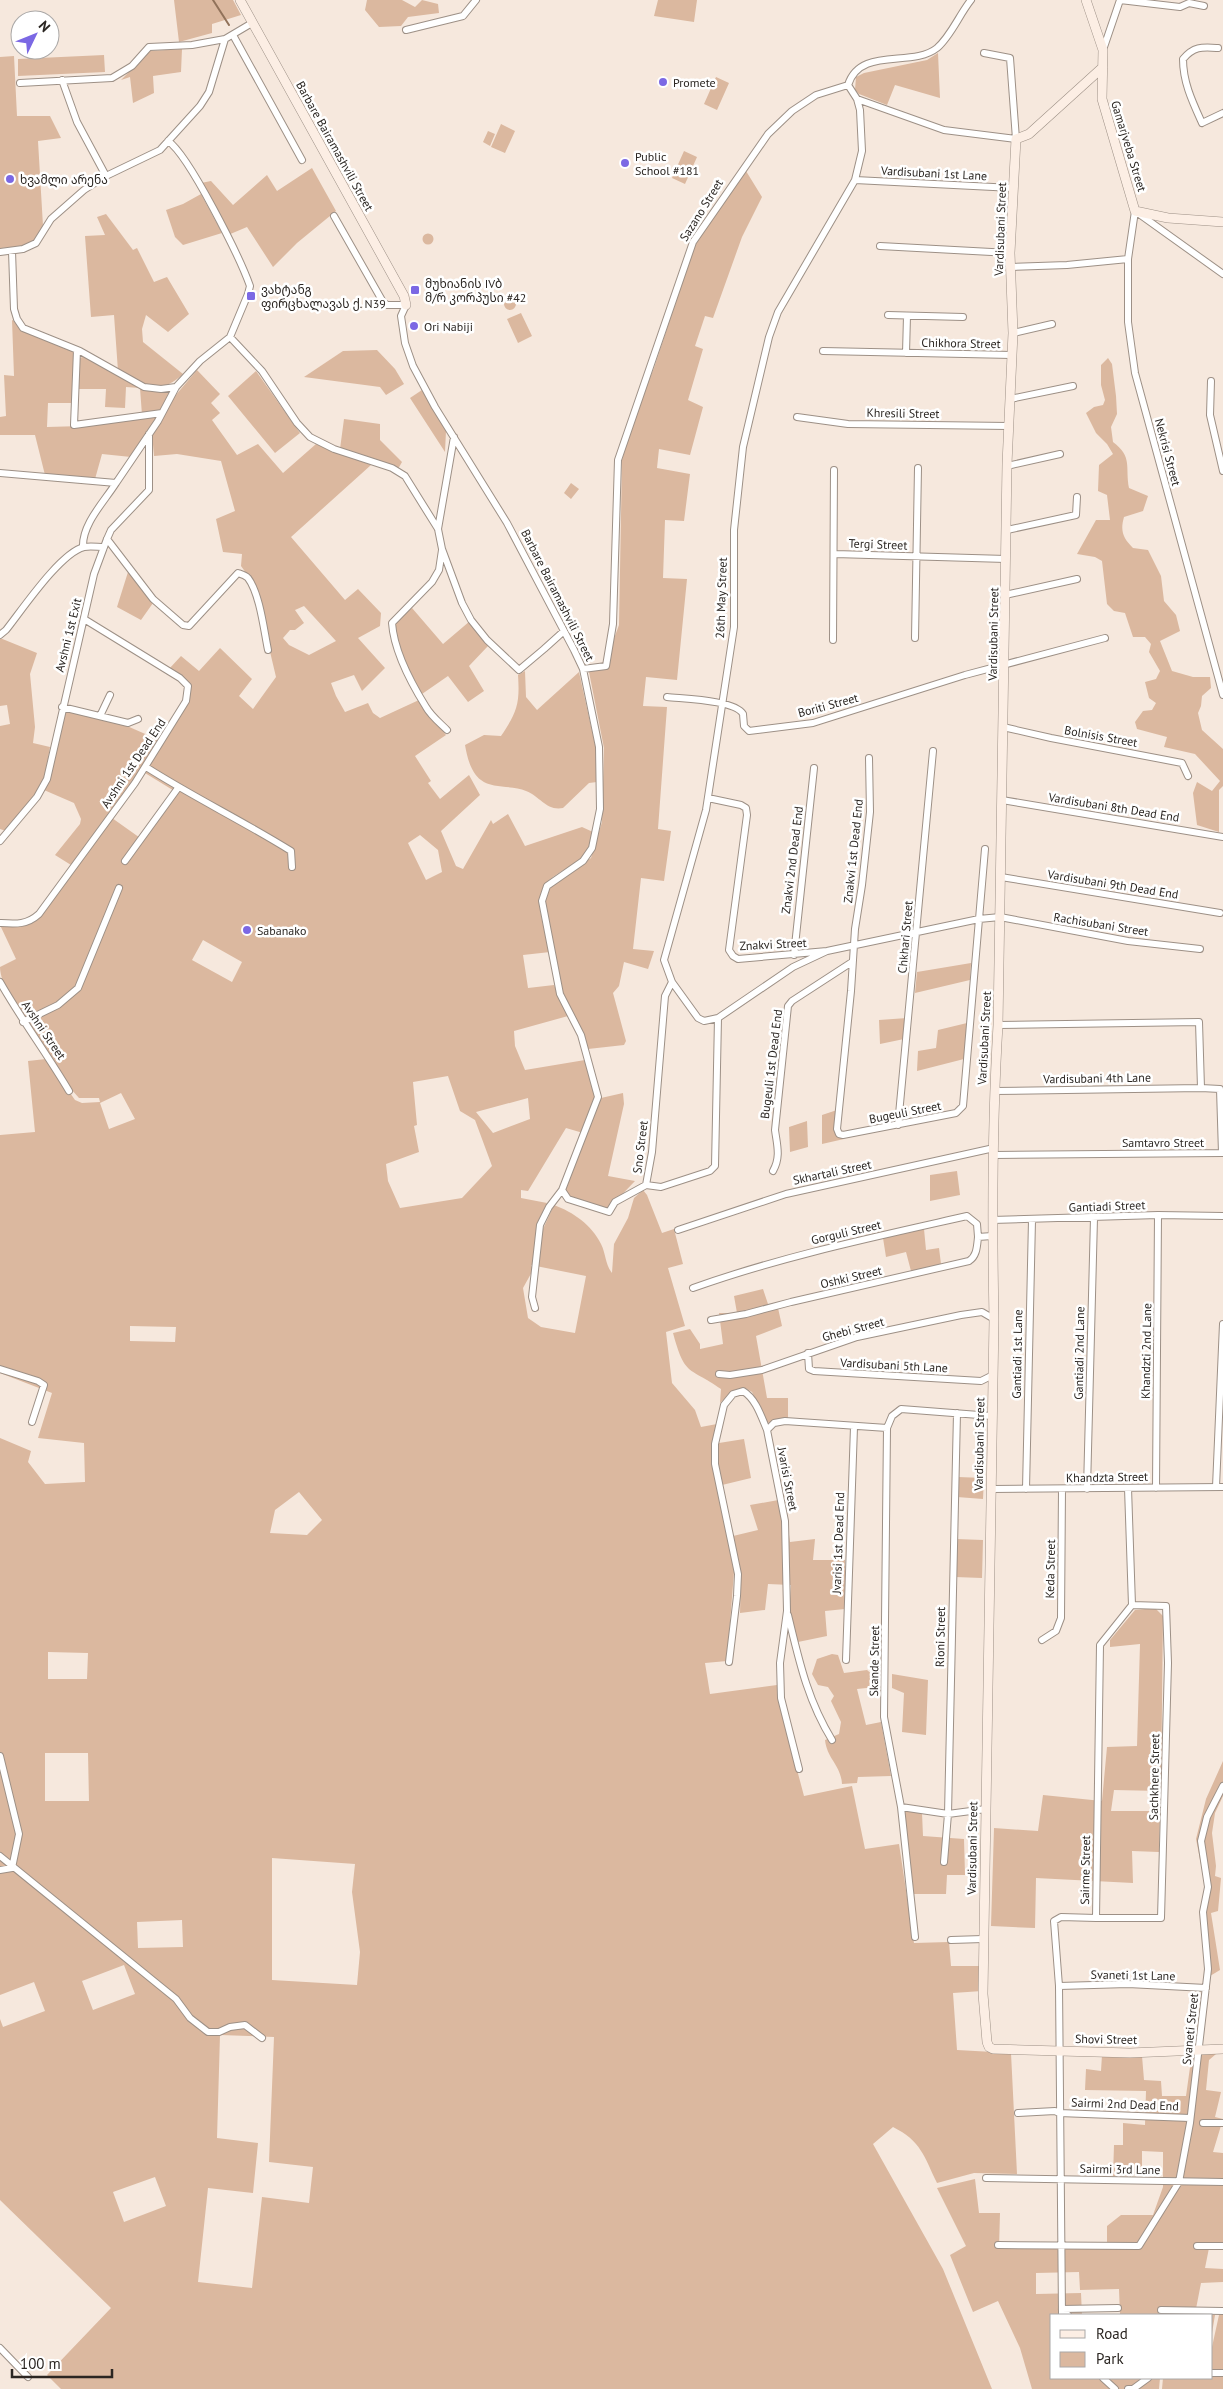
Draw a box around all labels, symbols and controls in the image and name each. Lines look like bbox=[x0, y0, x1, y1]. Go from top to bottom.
north arrow bbox=[10, 10, 60, 60]
text: N bbox=[35, 17, 54, 36]
place label: Promete bbox=[673, 75, 716, 90]
marker: Promete bbox=[657, 76, 669, 88]
street label: Barbare Bairamashvili Street bbox=[293, 79, 377, 213]
street label: Gamarjveba Street bbox=[1108, 99, 1150, 193]
place label: Public School #181 bbox=[635, 149, 699, 178]
marker: Public School #181 bbox=[619, 157, 631, 169]
street label: Vardisubani 1st Lane bbox=[880, 163, 987, 183]
place label: ხვამლი არენა bbox=[20, 172, 108, 188]
marker: ხვამლი არენა bbox=[4, 173, 16, 185]
street label: Sazano Street bbox=[676, 176, 726, 244]
street label: Vardisubani Street bbox=[991, 182, 1009, 277]
place label: მუხიანის IVბ მ/რ კორპუსი #42 bbox=[425, 276, 526, 305]
place label: ვახტანგ ფირცხალავას ქ. N39 bbox=[261, 282, 386, 312]
marker: მუხიანის IVბ მ/რ კორპუსი #42 bbox=[409, 284, 421, 296]
marker: ვახტანგ ფირცხალავას ქ. N39 bbox=[245, 290, 257, 302]
place label: Ori Nabiji bbox=[424, 319, 473, 334]
marker: Ori Nabiji bbox=[408, 320, 420, 332]
street label: Chikhora Street bbox=[921, 335, 1001, 351]
street label: Khresili Street bbox=[866, 405, 940, 421]
street label: Nekrisi Street bbox=[1152, 417, 1184, 487]
street label: Barbare Bairamashvili Street bbox=[518, 527, 598, 663]
street label: Tergi Street bbox=[848, 535, 908, 553]
street label: 26th May Street bbox=[712, 557, 730, 639]
street label: Vardisubani Street bbox=[985, 587, 1001, 682]
street label: Avshni 1st Exit bbox=[52, 596, 84, 674]
street label: Boriti Street bbox=[796, 690, 860, 720]
street label: Avshni 1st Dead End bbox=[97, 715, 169, 811]
street label: Bolnisis Street bbox=[1063, 722, 1139, 750]
street label: Vardisubani 8th Dead End bbox=[1047, 789, 1180, 825]
street label: Znakvi 1st Dead End bbox=[840, 798, 866, 904]
street label: Znakvi 2nd Dead End bbox=[778, 805, 806, 915]
street label: Vardisubani 9th Dead End bbox=[1046, 866, 1179, 902]
street label: Chkhari Street bbox=[894, 900, 916, 974]
street label: Rachisubani Street bbox=[1053, 909, 1149, 939]
place label: Sabanako bbox=[257, 923, 306, 938]
marker: Sabanako bbox=[241, 924, 253, 936]
street label: Znakvi Street bbox=[739, 935, 807, 953]
street label: Vardisubani Street bbox=[974, 991, 994, 1086]
street label: Avshni Street bbox=[19, 998, 69, 1062]
street label: Bugeuli 1st Dead End bbox=[757, 1008, 785, 1120]
street label: Vardisubani 4th Lane bbox=[1042, 1070, 1151, 1086]
street label: Bugeuli Street bbox=[868, 1098, 942, 1126]
street label: Sno Street bbox=[629, 1120, 651, 1174]
street label: Samtavro Street bbox=[1122, 1135, 1204, 1150]
street label: Skhartali Street bbox=[791, 1156, 873, 1188]
street label: Gantiadi Street bbox=[1068, 1197, 1146, 1215]
street label: Gorguli Street bbox=[810, 1217, 882, 1247]
street label: Oshki Street bbox=[819, 1263, 883, 1291]
street label: Khandzti 2nd Lane bbox=[1138, 1303, 1154, 1399]
street label: Gantiadi 2nd Lane bbox=[1071, 1306, 1087, 1400]
street label: Gantiadi 1st Lane bbox=[1009, 1309, 1025, 1399]
street label: Ghebi Street bbox=[820, 1314, 886, 1344]
street label: Vardisubani 5th Lane bbox=[839, 1355, 948, 1375]
street label: Vardisubani Street bbox=[971, 1397, 987, 1492]
street label: Jvarisi Street bbox=[774, 1445, 802, 1512]
street label: Khandzta Street bbox=[1066, 1469, 1148, 1485]
street label: Jvarisi 1st Dead End bbox=[829, 1492, 847, 1595]
street label: Keda Street bbox=[1042, 1539, 1058, 1599]
street label: Rioni Street bbox=[932, 1607, 948, 1667]
street label: Skande Street bbox=[866, 1625, 882, 1697]
street label: Sachkhere Street bbox=[1146, 1734, 1162, 1820]
street label: Vardisubani Street bbox=[964, 1801, 980, 1896]
street label: Sairme Street bbox=[1077, 1835, 1093, 1905]
street label: Svaneti 1st Lane bbox=[1091, 1967, 1175, 1983]
street label: Svaneti Street bbox=[1179, 1992, 1201, 2066]
street label: Shovi Street bbox=[1075, 2031, 1137, 2047]
street label: Sairmi 2nd Dead End bbox=[1071, 2095, 1179, 2113]
street label: Sairmi 3rd Lane bbox=[1080, 2161, 1160, 2177]
legend bbox=[1050, 2314, 1213, 2379]
text: Road bbox=[1096, 2324, 1128, 2343]
scale bar bbox=[12, 2346, 112, 2378]
text: Park bbox=[1096, 2349, 1124, 2368]
text: 100 m bbox=[20, 2354, 61, 2373]

